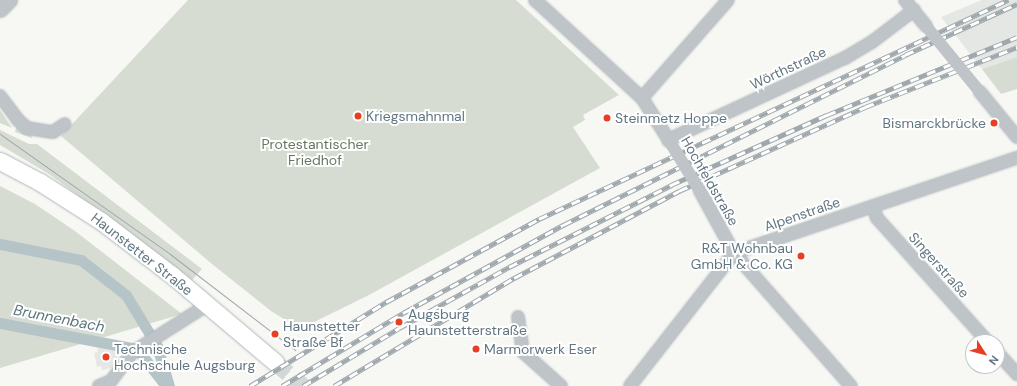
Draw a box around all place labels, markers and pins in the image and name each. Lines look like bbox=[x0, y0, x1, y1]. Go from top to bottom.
place label: Kriegsmahnmal bbox=[366, 108, 465, 124]
place label: Steinmetz Hoppe bbox=[615, 110, 727, 126]
marker: Kriegsmahnmal bbox=[353, 111, 363, 121]
marker: Steinmetz Hoppe bbox=[602, 113, 612, 123]
place label: Bismarckbrücke bbox=[883, 115, 986, 131]
marker: Bismarckbrücke bbox=[989, 118, 999, 128]
place label: R&T Wohnbau GmbH & Co. KG bbox=[691, 240, 793, 272]
marker: R&T Wohnbau GmbH & Co. KG bbox=[796, 251, 806, 261]
place label: Augsburg Haunstetterstraße bbox=[408, 306, 527, 338]
marker: Augsburg Haunstetterstraße bbox=[393, 316, 405, 328]
place label: Haunstetter Straße Bf bbox=[283, 318, 360, 350]
marker: Haunstetter Straße Bf bbox=[270, 329, 280, 339]
place label: Technische Hochschule Augsburg bbox=[114, 341, 255, 374]
place label: Marmorwerk Eser bbox=[484, 341, 597, 357]
marker: Marmorwerk Eser bbox=[471, 344, 481, 354]
marker: Technische Hochschule Augsburg bbox=[101, 352, 111, 362]

